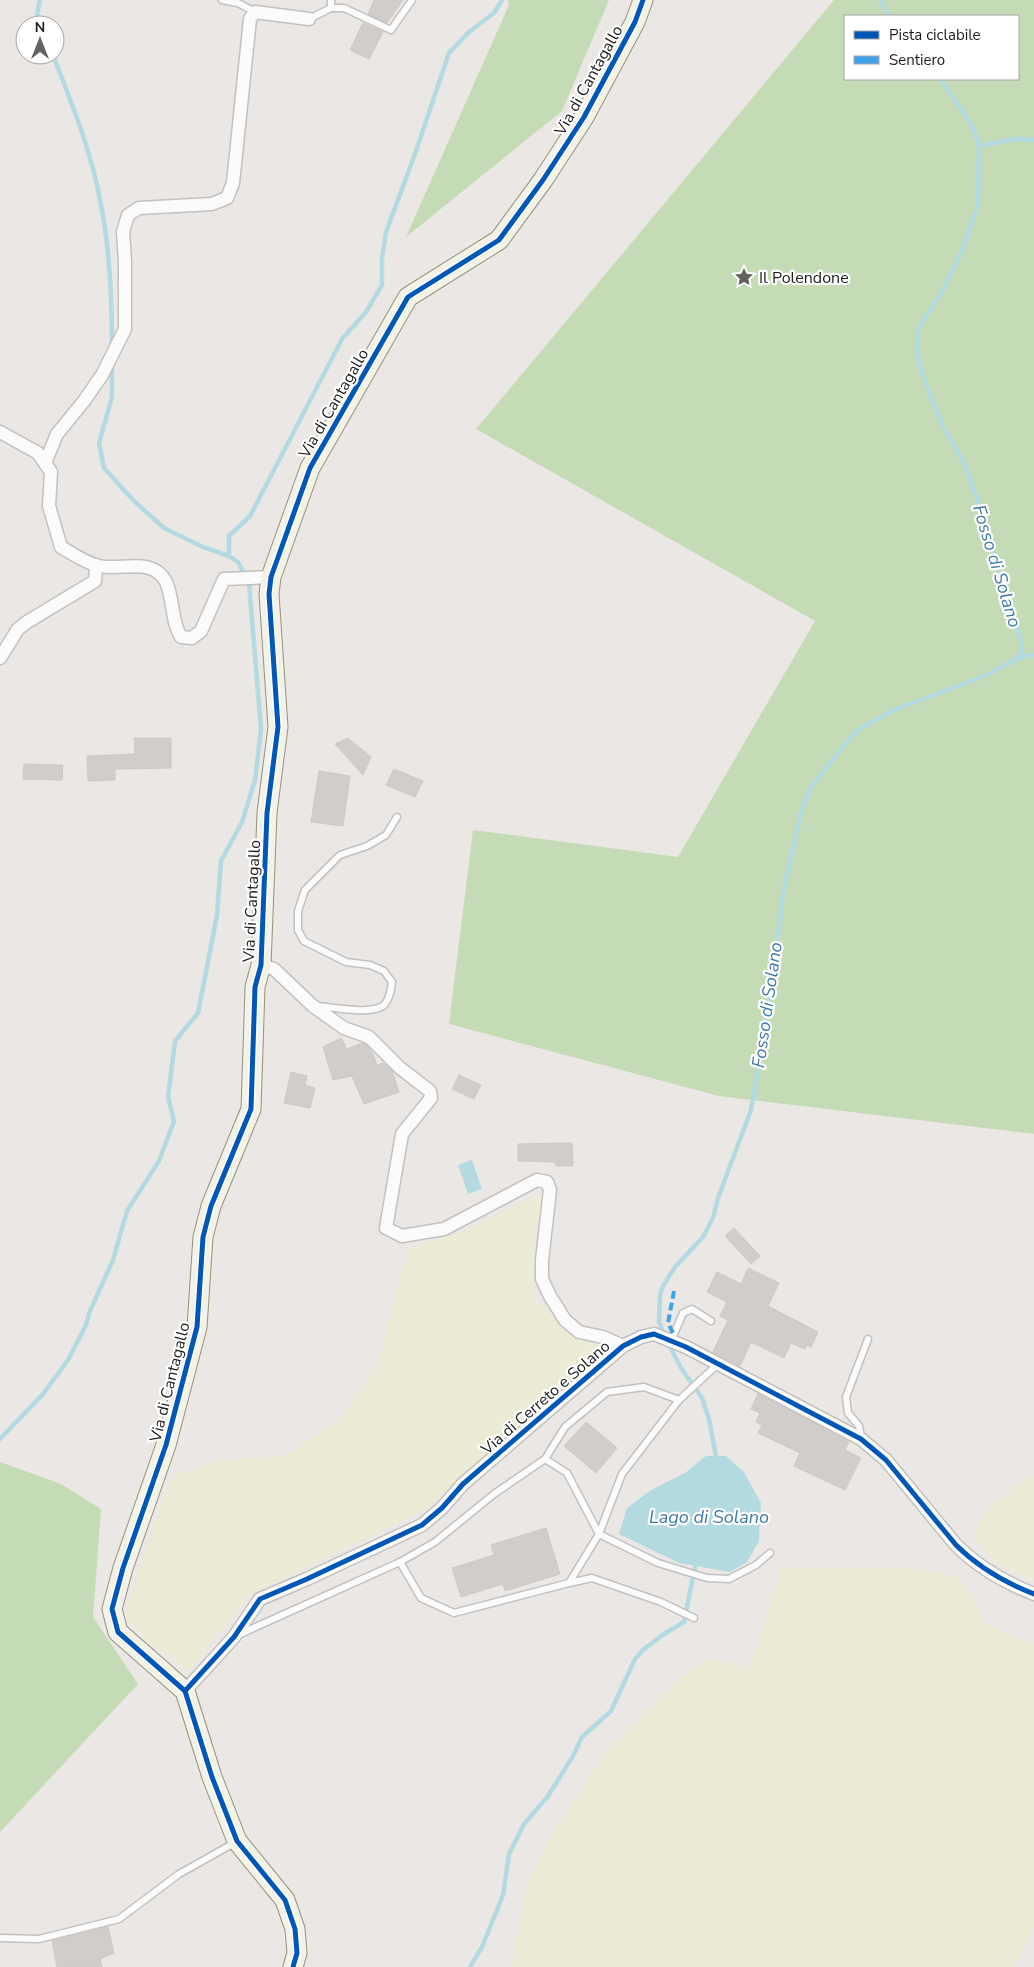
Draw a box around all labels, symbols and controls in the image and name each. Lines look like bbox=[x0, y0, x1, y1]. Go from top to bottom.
north arrow bbox=[15, 15, 65, 65]
legend bbox=[844, 15, 1019, 80]
text: N bbox=[35, 18, 45, 37]
street label: Via di Cantagallo bbox=[549, 21, 628, 140]
text: Pista ciclabile bbox=[889, 25, 981, 45]
text: Sentiero bbox=[889, 50, 945, 70]
place icon: Il Polendone bbox=[733, 266, 755, 288]
place label: Il Polendone bbox=[759, 267, 849, 289]
street label: Via di Cantagallo bbox=[293, 345, 374, 463]
water label: Fosso di Solano bbox=[967, 502, 1027, 630]
street label: Via di Cantagallo bbox=[238, 839, 266, 964]
water label: Fosso di Solano bbox=[746, 940, 788, 1070]
street label: Via di Cantagallo bbox=[144, 1320, 196, 1445]
street label: Via di Cerreto e Solano bbox=[476, 1336, 615, 1461]
water label: Lago di Solano bbox=[649, 1505, 769, 1529]

